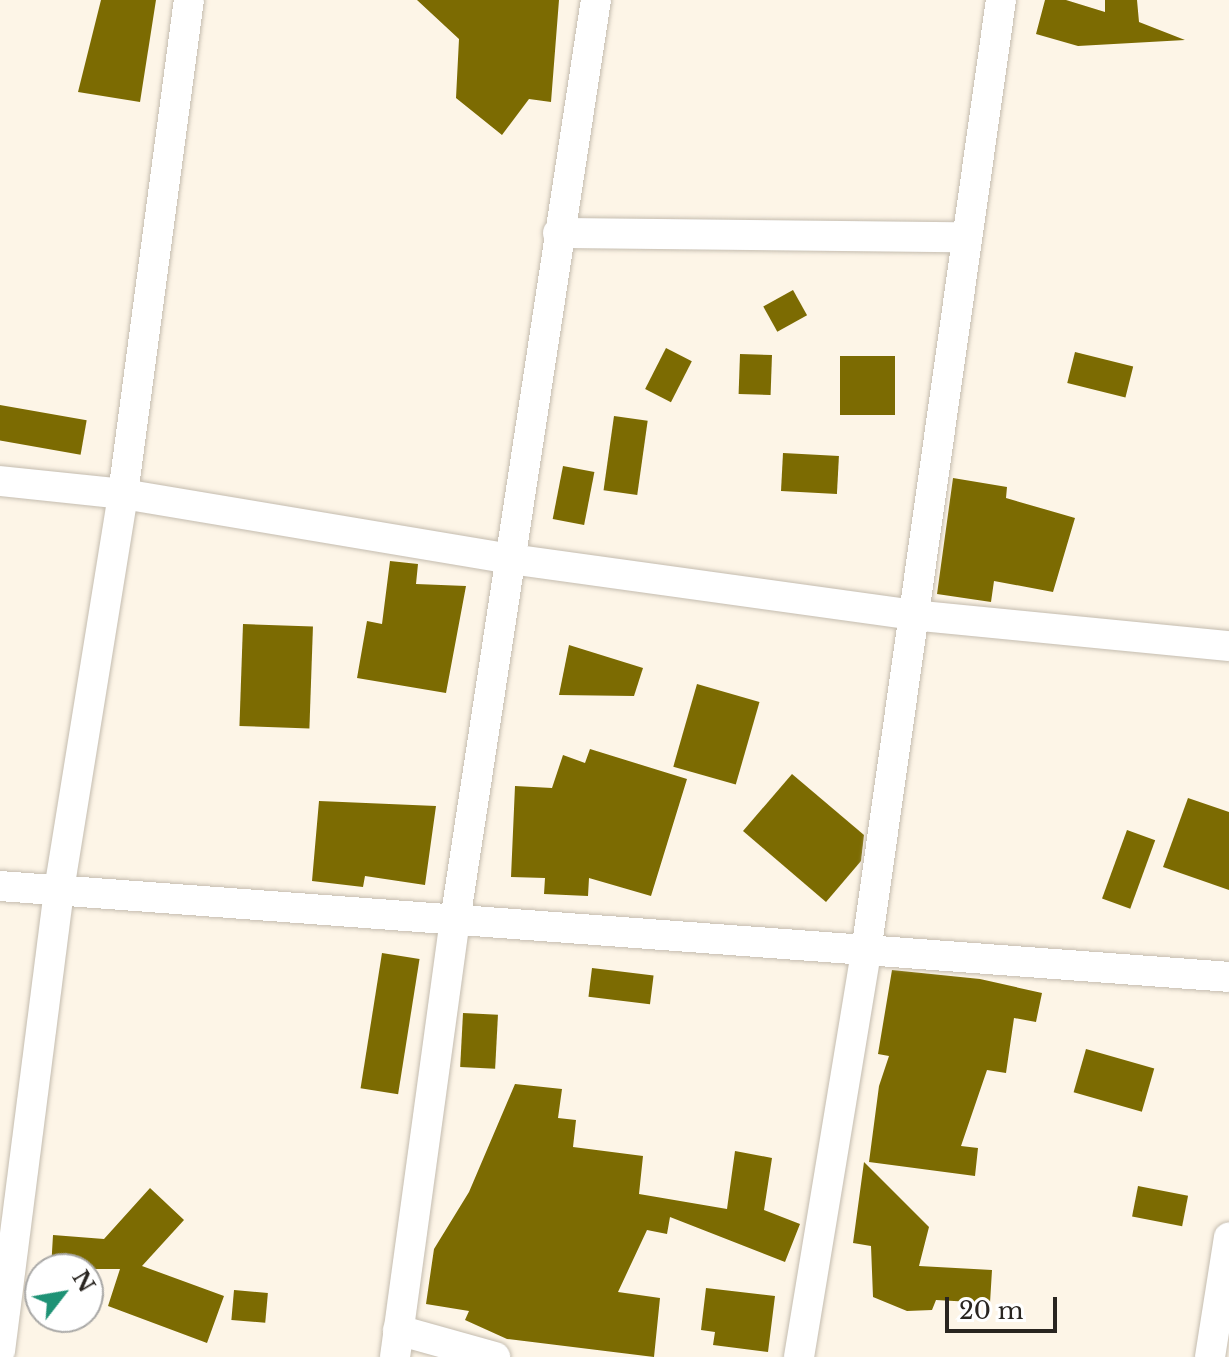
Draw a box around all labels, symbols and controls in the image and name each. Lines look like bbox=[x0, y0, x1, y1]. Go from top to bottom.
north arrow bbox=[24, 1253, 104, 1333]
text: N bbox=[66, 1266, 100, 1297]
scale bar bbox=[949, 1281, 1061, 1331]
text: 20 m bbox=[959, 1296, 1024, 1325]

